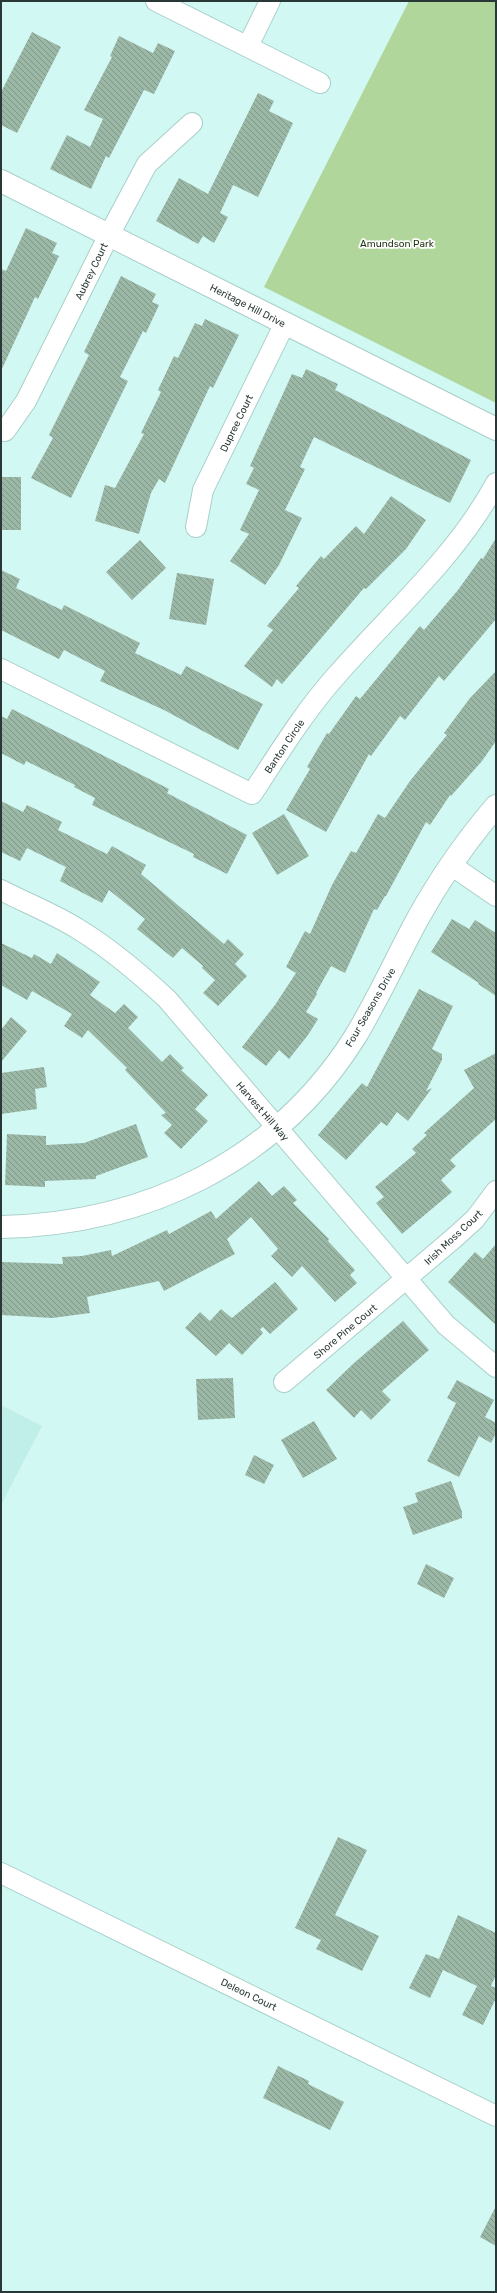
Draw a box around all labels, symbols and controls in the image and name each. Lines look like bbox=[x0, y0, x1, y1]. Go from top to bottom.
park label: Amundson Park bbox=[360, 238, 435, 250]
street label: Aubrey Court bbox=[73, 241, 111, 302]
street label: Heritage Hill Drive bbox=[208, 282, 288, 330]
street label: Dupree Court bbox=[218, 393, 256, 454]
street label: Banton Circle bbox=[262, 717, 308, 776]
street label: Four Seasons Drive bbox=[343, 965, 399, 1049]
street label: Harvest Hill Way bbox=[233, 1080, 291, 1144]
street label: Irish Moss Court bbox=[422, 1208, 485, 1268]
street label: Shore Pine Court bbox=[312, 1302, 380, 1362]
street label: Deleon Court bbox=[219, 1976, 279, 2014]

